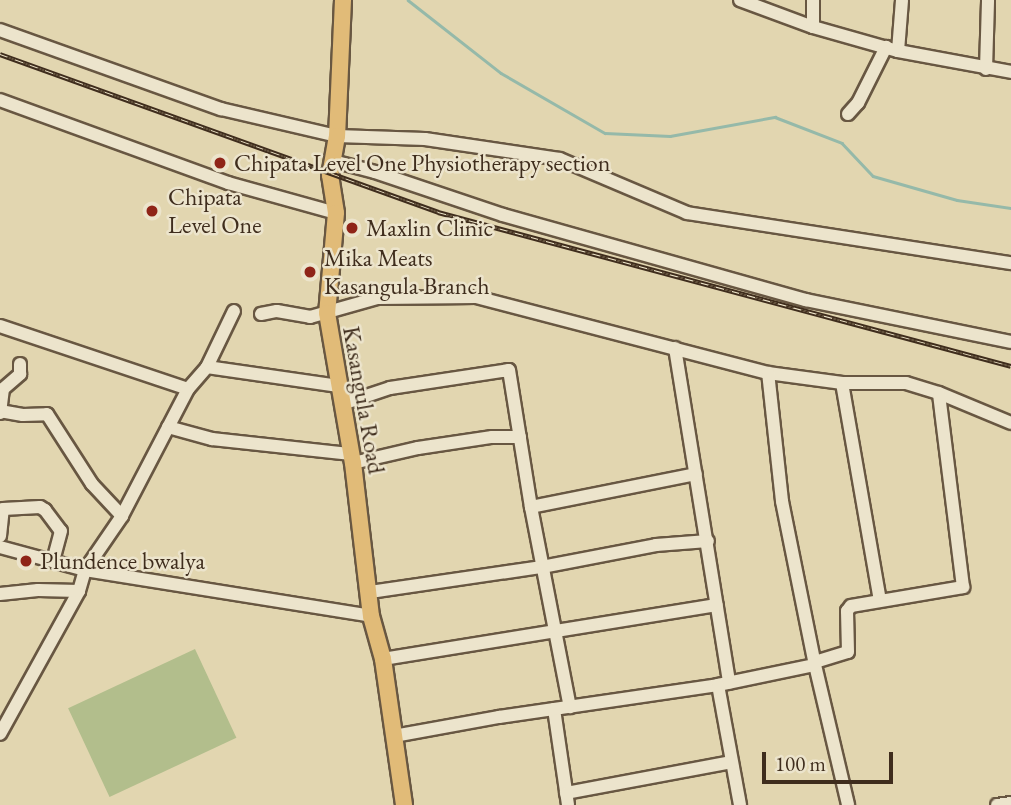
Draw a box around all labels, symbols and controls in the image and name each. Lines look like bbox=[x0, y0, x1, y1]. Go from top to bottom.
place label: Chipata Level One Physiotherapy section bbox=[234, 149, 610, 177]
marker: Chipata Level One Physiotherapy section bbox=[212, 155, 228, 171]
place label: Chipata Level One bbox=[168, 183, 262, 239]
marker: Chipata Level One bbox=[142, 201, 162, 221]
place label: Maxlin Clinic bbox=[366, 214, 493, 242]
marker: Maxlin Clinic bbox=[344, 220, 360, 236]
place label: Mika Meats Kasangula Branch bbox=[324, 244, 490, 300]
marker: Mika Meats Kasangula Branch bbox=[302, 264, 318, 280]
street label: Kasangula Road bbox=[337, 324, 391, 476]
place label: Plundence bwalya bbox=[40, 547, 205, 575]
marker: Plundence bwalya bbox=[18, 553, 34, 569]
scale bar bbox=[766, 738, 897, 782]
text: 100 m bbox=[775, 750, 826, 777]

